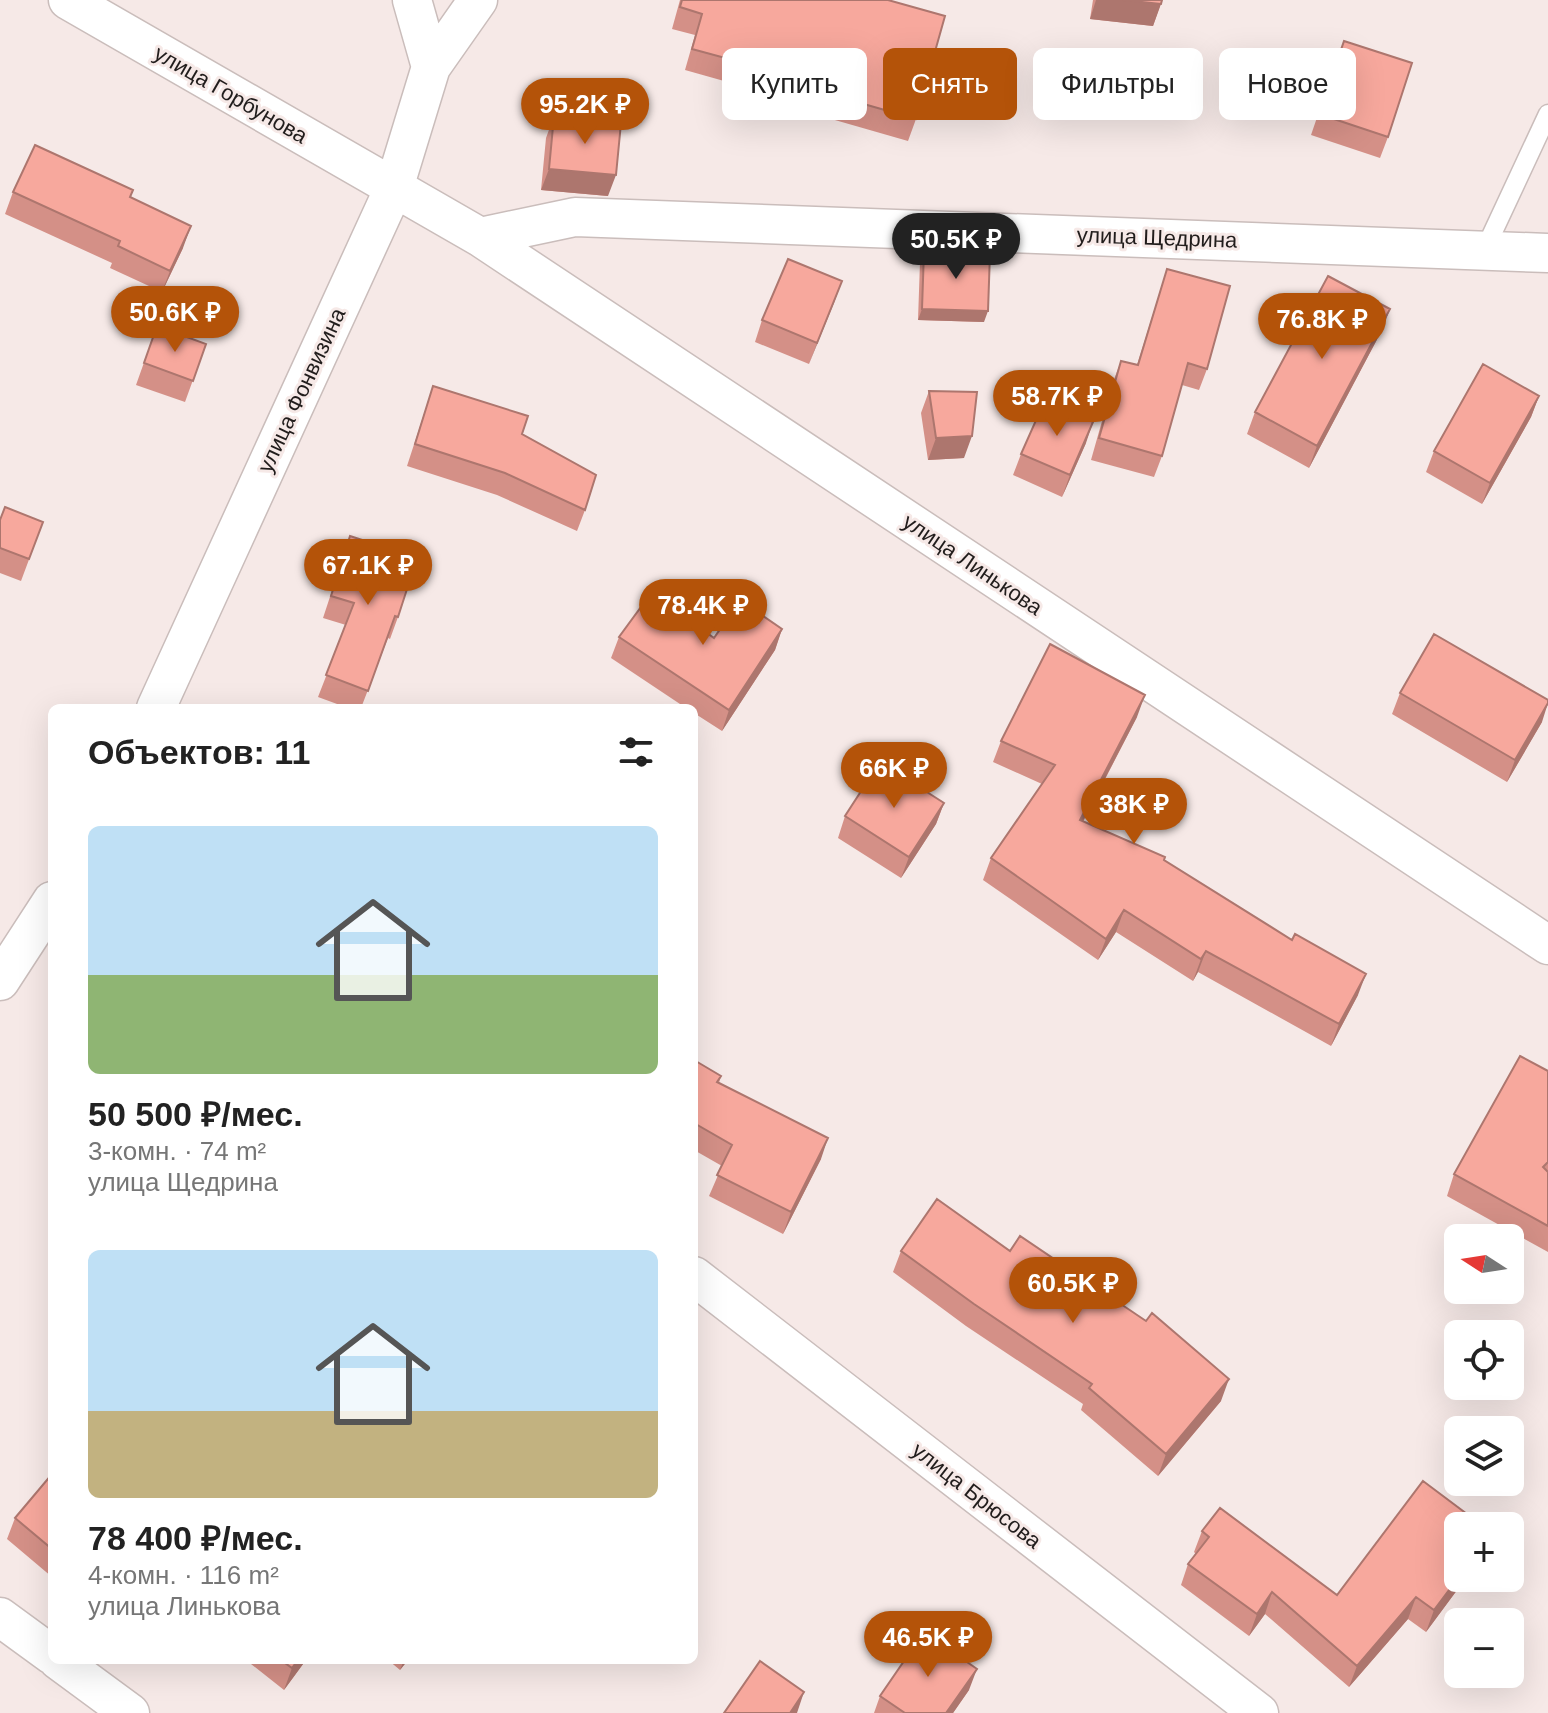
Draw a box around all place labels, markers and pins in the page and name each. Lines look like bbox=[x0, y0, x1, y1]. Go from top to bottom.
pin: 95.2K ₽ bbox=[511, 78, 659, 146]
pin: 50.5K ₽ bbox=[882, 213, 1030, 281]
pin: 50.6K ₽ bbox=[101, 286, 249, 354]
pin: 76.8K ₽ bbox=[1248, 293, 1396, 361]
pin: 58.7K ₽ bbox=[983, 370, 1131, 438]
pin: 67.1K ₽ bbox=[294, 539, 442, 607]
pin: 78.4K ₽ bbox=[629, 579, 777, 647]
pin: 66K ₽ bbox=[838, 742, 950, 810]
pin: 38K ₽ bbox=[1078, 778, 1190, 846]
pin: 60.5K ₽ bbox=[999, 1257, 1147, 1325]
pin: 46.5K ₽ bbox=[854, 1611, 1002, 1679]

